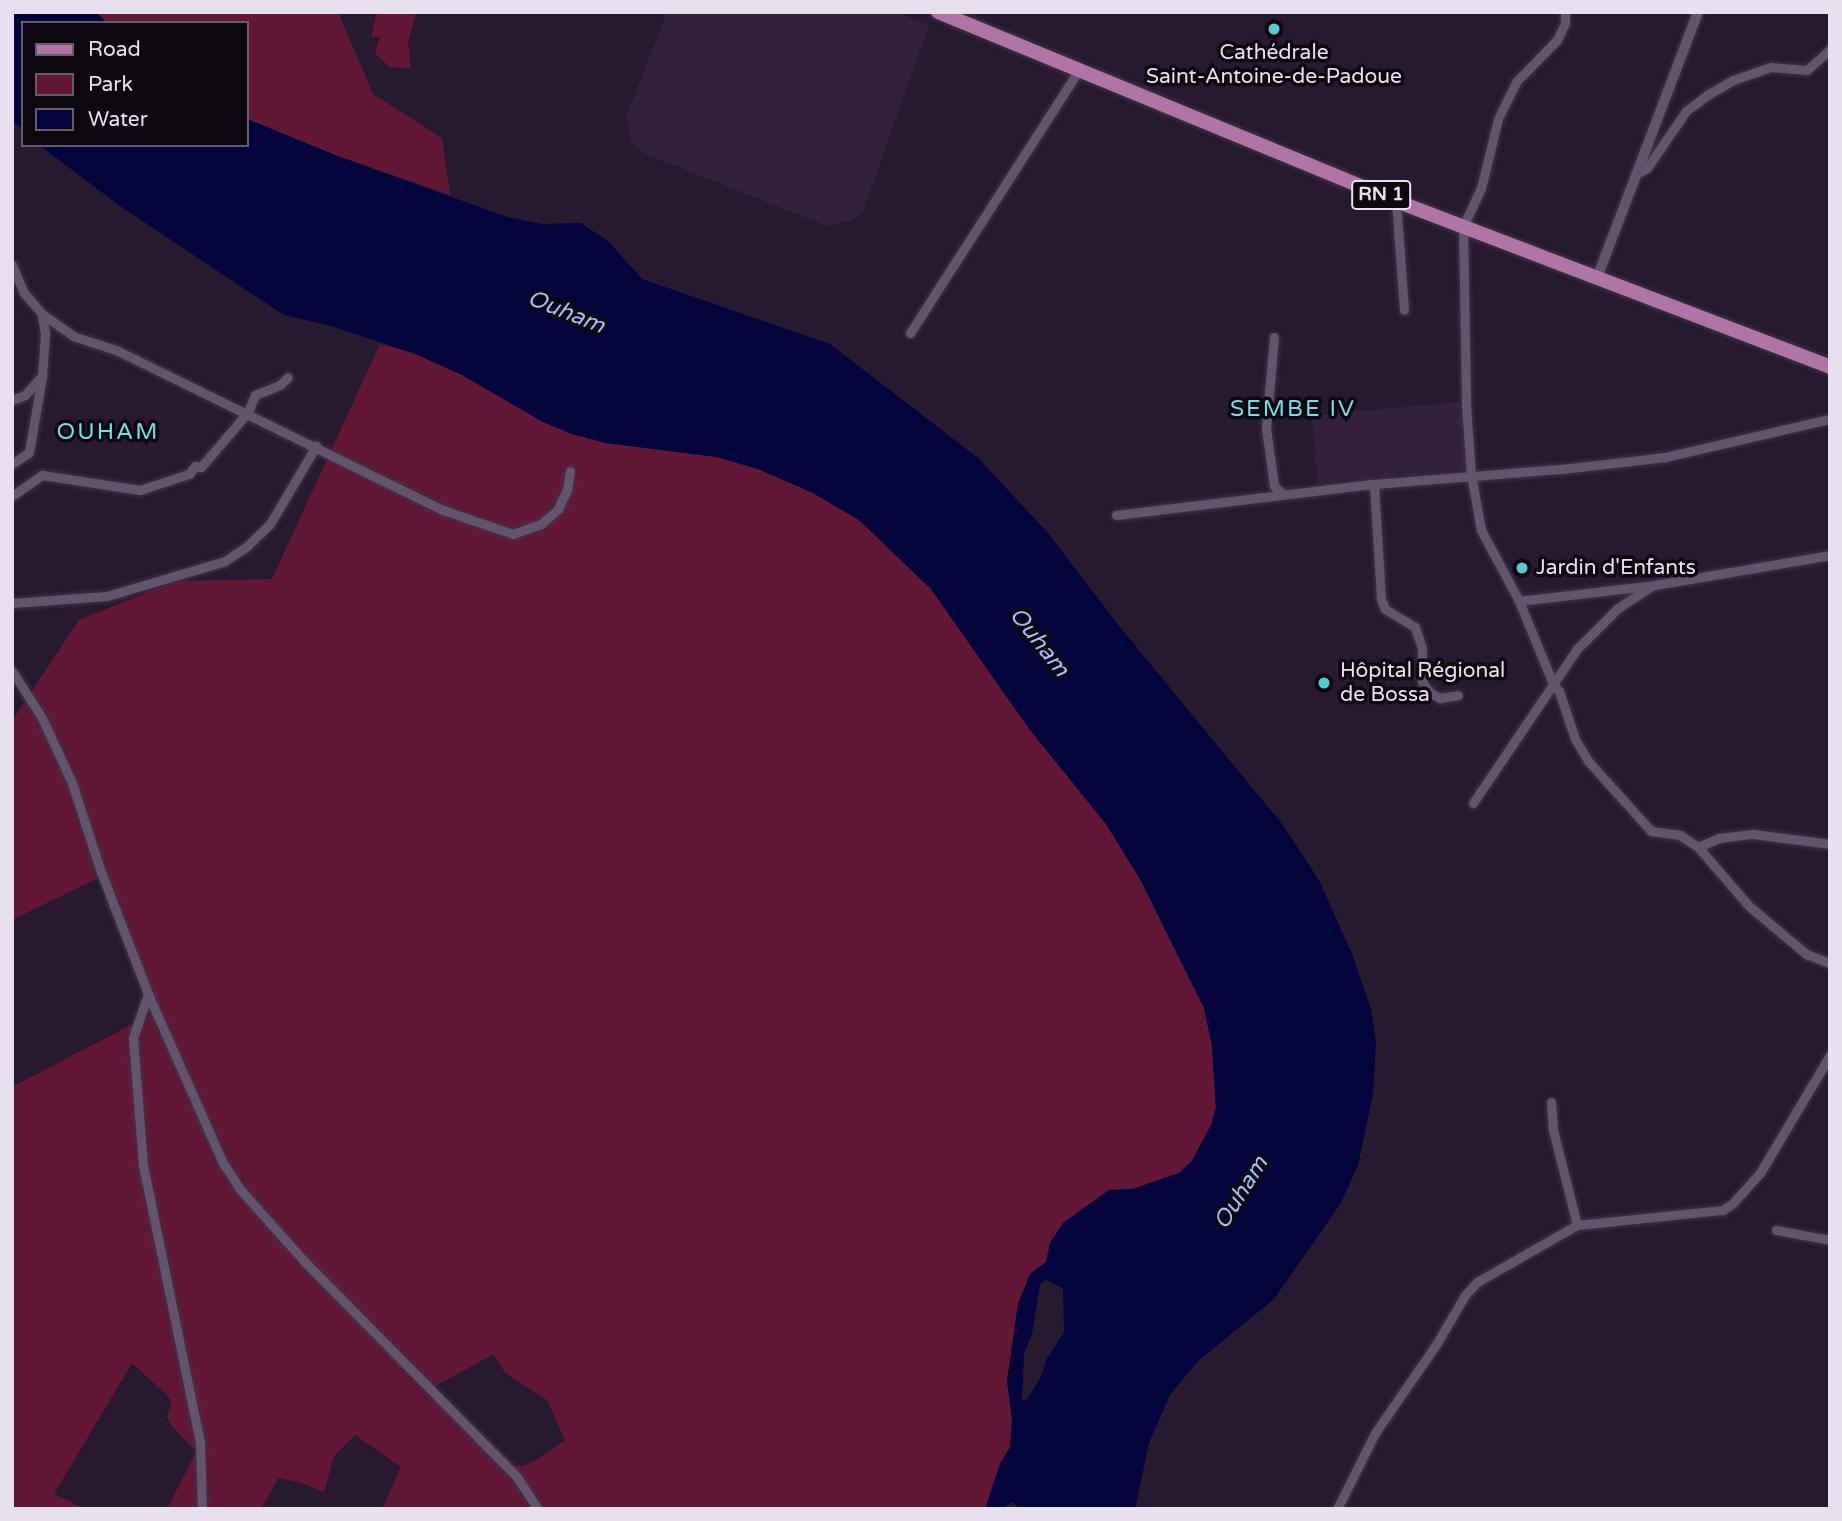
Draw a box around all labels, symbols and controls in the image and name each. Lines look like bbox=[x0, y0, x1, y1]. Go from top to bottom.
legend bbox=[21, 21, 248, 147]
marker: Cathédrale Saint-Antoine-de-Padoue bbox=[1266, 21, 1282, 37]
text: Road bbox=[88, 37, 141, 62]
place label: Cathédrale Saint-Antoine-de-Padoue bbox=[1146, 40, 1402, 90]
text: Park bbox=[88, 72, 133, 97]
text: Water bbox=[88, 107, 148, 132]
road number: RN 1 bbox=[1350, 180, 1412, 210]
water label: Ouham bbox=[523, 284, 609, 340]
district label: SEMBE IV bbox=[1231, 395, 1355, 423]
district label: OUHAM bbox=[57, 418, 159, 446]
place label: Jardin d'Enfants bbox=[1536, 555, 1696, 581]
marker: Jardin d'Enfants bbox=[1514, 560, 1530, 576]
water label: Ouham bbox=[1003, 602, 1075, 682]
place label: Hôpital Régional de Bossa bbox=[1340, 658, 1505, 708]
marker: Hôpital Régional de Bossa bbox=[1314, 673, 1334, 693]
water label: Ouham bbox=[1208, 1152, 1274, 1234]

